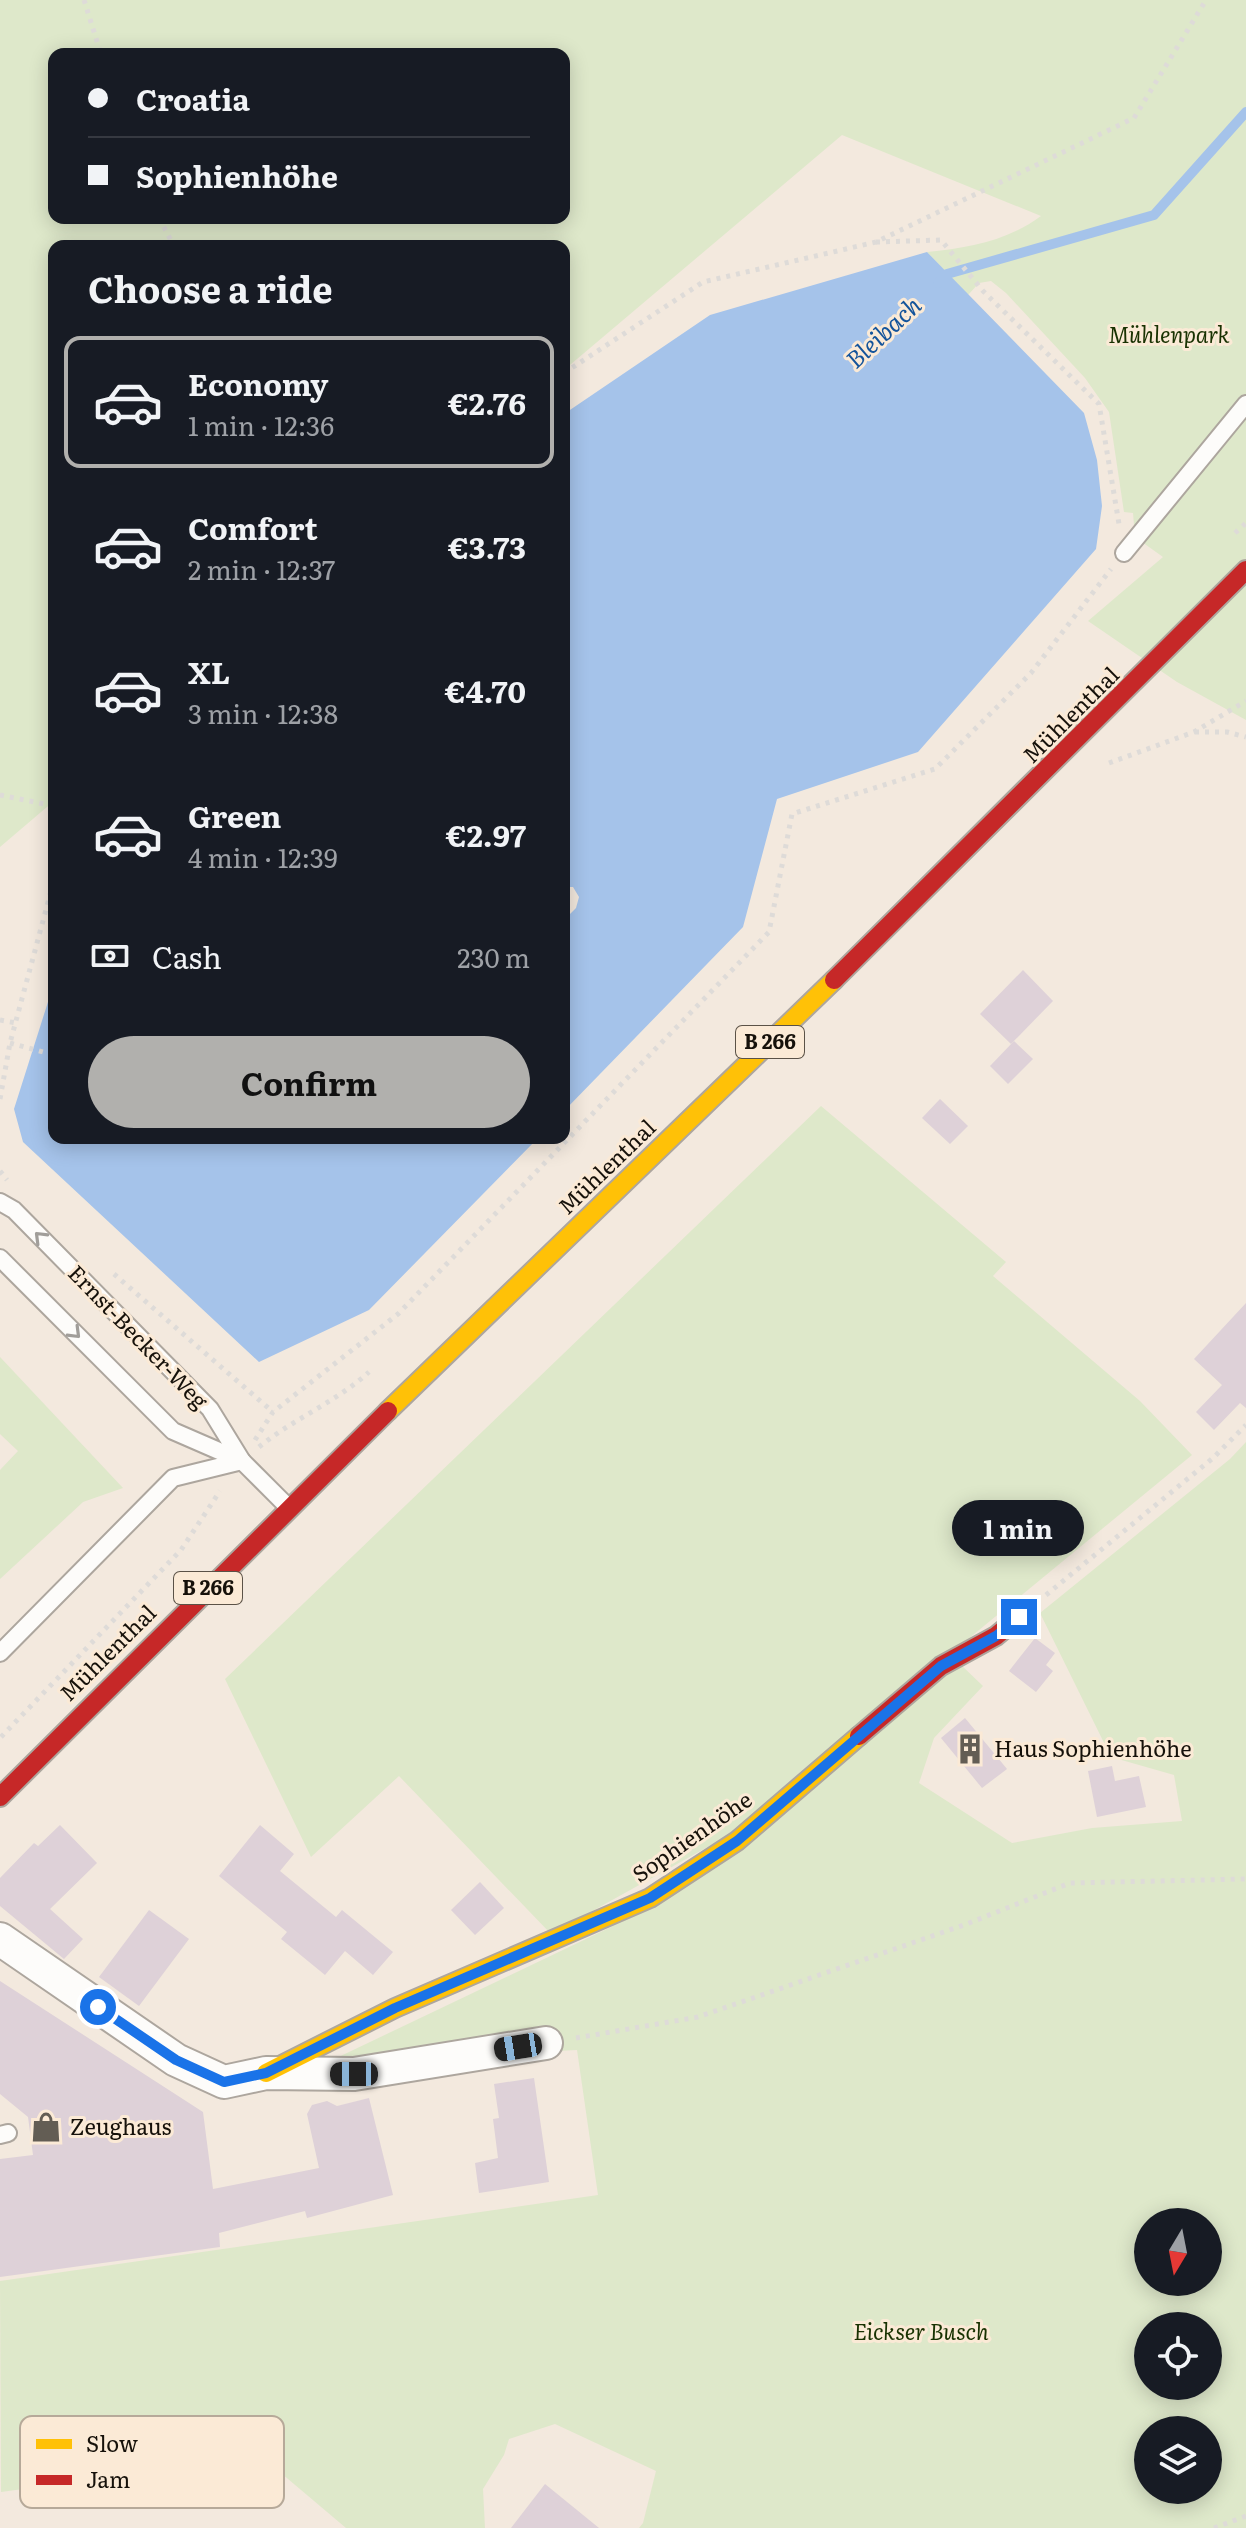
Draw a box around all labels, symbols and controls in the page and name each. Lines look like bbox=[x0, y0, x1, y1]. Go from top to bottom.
text: Croatia bbox=[136, 76, 250, 120]
text: Sophienhöhe bbox=[136, 153, 338, 197]
text: Choose a ride bbox=[88, 261, 333, 314]
water label: Bleibach bbox=[837, 287, 928, 375]
park label: Mühlenpark bbox=[1108, 317, 1230, 350]
text: Economy bbox=[188, 361, 328, 405]
icon: car bbox=[92, 366, 164, 438]
text: €2.76 bbox=[448, 380, 526, 424]
text: 1 min · 12:36 bbox=[188, 405, 334, 444]
text: Comfort bbox=[188, 505, 318, 549]
icon: car bbox=[92, 510, 164, 582]
text: €3.73 bbox=[448, 524, 526, 568]
text: 2 min · 12:37 bbox=[188, 549, 335, 588]
text: XL bbox=[188, 649, 230, 693]
icon: car bbox=[92, 654, 164, 726]
street label: Mühlenthal bbox=[1014, 658, 1126, 770]
text: €4.70 bbox=[445, 668, 526, 712]
text: 3 min · 12:38 bbox=[188, 693, 338, 732]
text: Green bbox=[188, 793, 281, 837]
icon: car bbox=[92, 798, 164, 870]
text: €2.97 bbox=[446, 812, 526, 856]
text: 4 min · 12:39 bbox=[188, 837, 338, 876]
icon: cash bbox=[88, 934, 132, 978]
text: Cash bbox=[152, 934, 222, 978]
text: 230 m bbox=[457, 937, 530, 976]
road number: B 266 bbox=[736, 1026, 804, 1058]
button: Confirm bbox=[88, 1036, 530, 1128]
street label: Mühlenthal bbox=[550, 1111, 662, 1221]
one-way arrow bbox=[35, 1232, 50, 1246]
street label: Ernst-Becker-Weg bbox=[61, 1256, 217, 1416]
one-way arrow bbox=[66, 1324, 80, 1338]
callout: 1 min bbox=[953, 1501, 1085, 1557]
text: 1 min bbox=[983, 1508, 1053, 1547]
road number: B 266 bbox=[174, 1572, 242, 1604]
street label: Mühlenthal bbox=[51, 1596, 163, 1708]
route end bbox=[1001, 1599, 1037, 1635]
place label: Haus Sophienhöhe bbox=[994, 1731, 1192, 1764]
building icon: Haus Sophienhöhe bbox=[953, 1732, 987, 1766]
street label: Sophienhöhe bbox=[625, 1782, 758, 1889]
route start bbox=[80, 1989, 116, 2025]
car bbox=[492, 2031, 544, 2063]
car bbox=[330, 2062, 378, 2086]
place label: Zeughaus bbox=[70, 2109, 172, 2142]
shop icon: Zeughaus bbox=[29, 2110, 63, 2144]
north arrow bbox=[1134, 2208, 1222, 2296]
map controls bbox=[1134, 2208, 1222, 2504]
button: locate bbox=[1134, 2312, 1222, 2400]
park label: Eickser Busch bbox=[853, 2314, 989, 2347]
legend bbox=[20, 2416, 284, 2508]
button: layers bbox=[1134, 2416, 1222, 2504]
text: Slow bbox=[86, 2426, 138, 2459]
text: Jam bbox=[86, 2462, 130, 2495]

